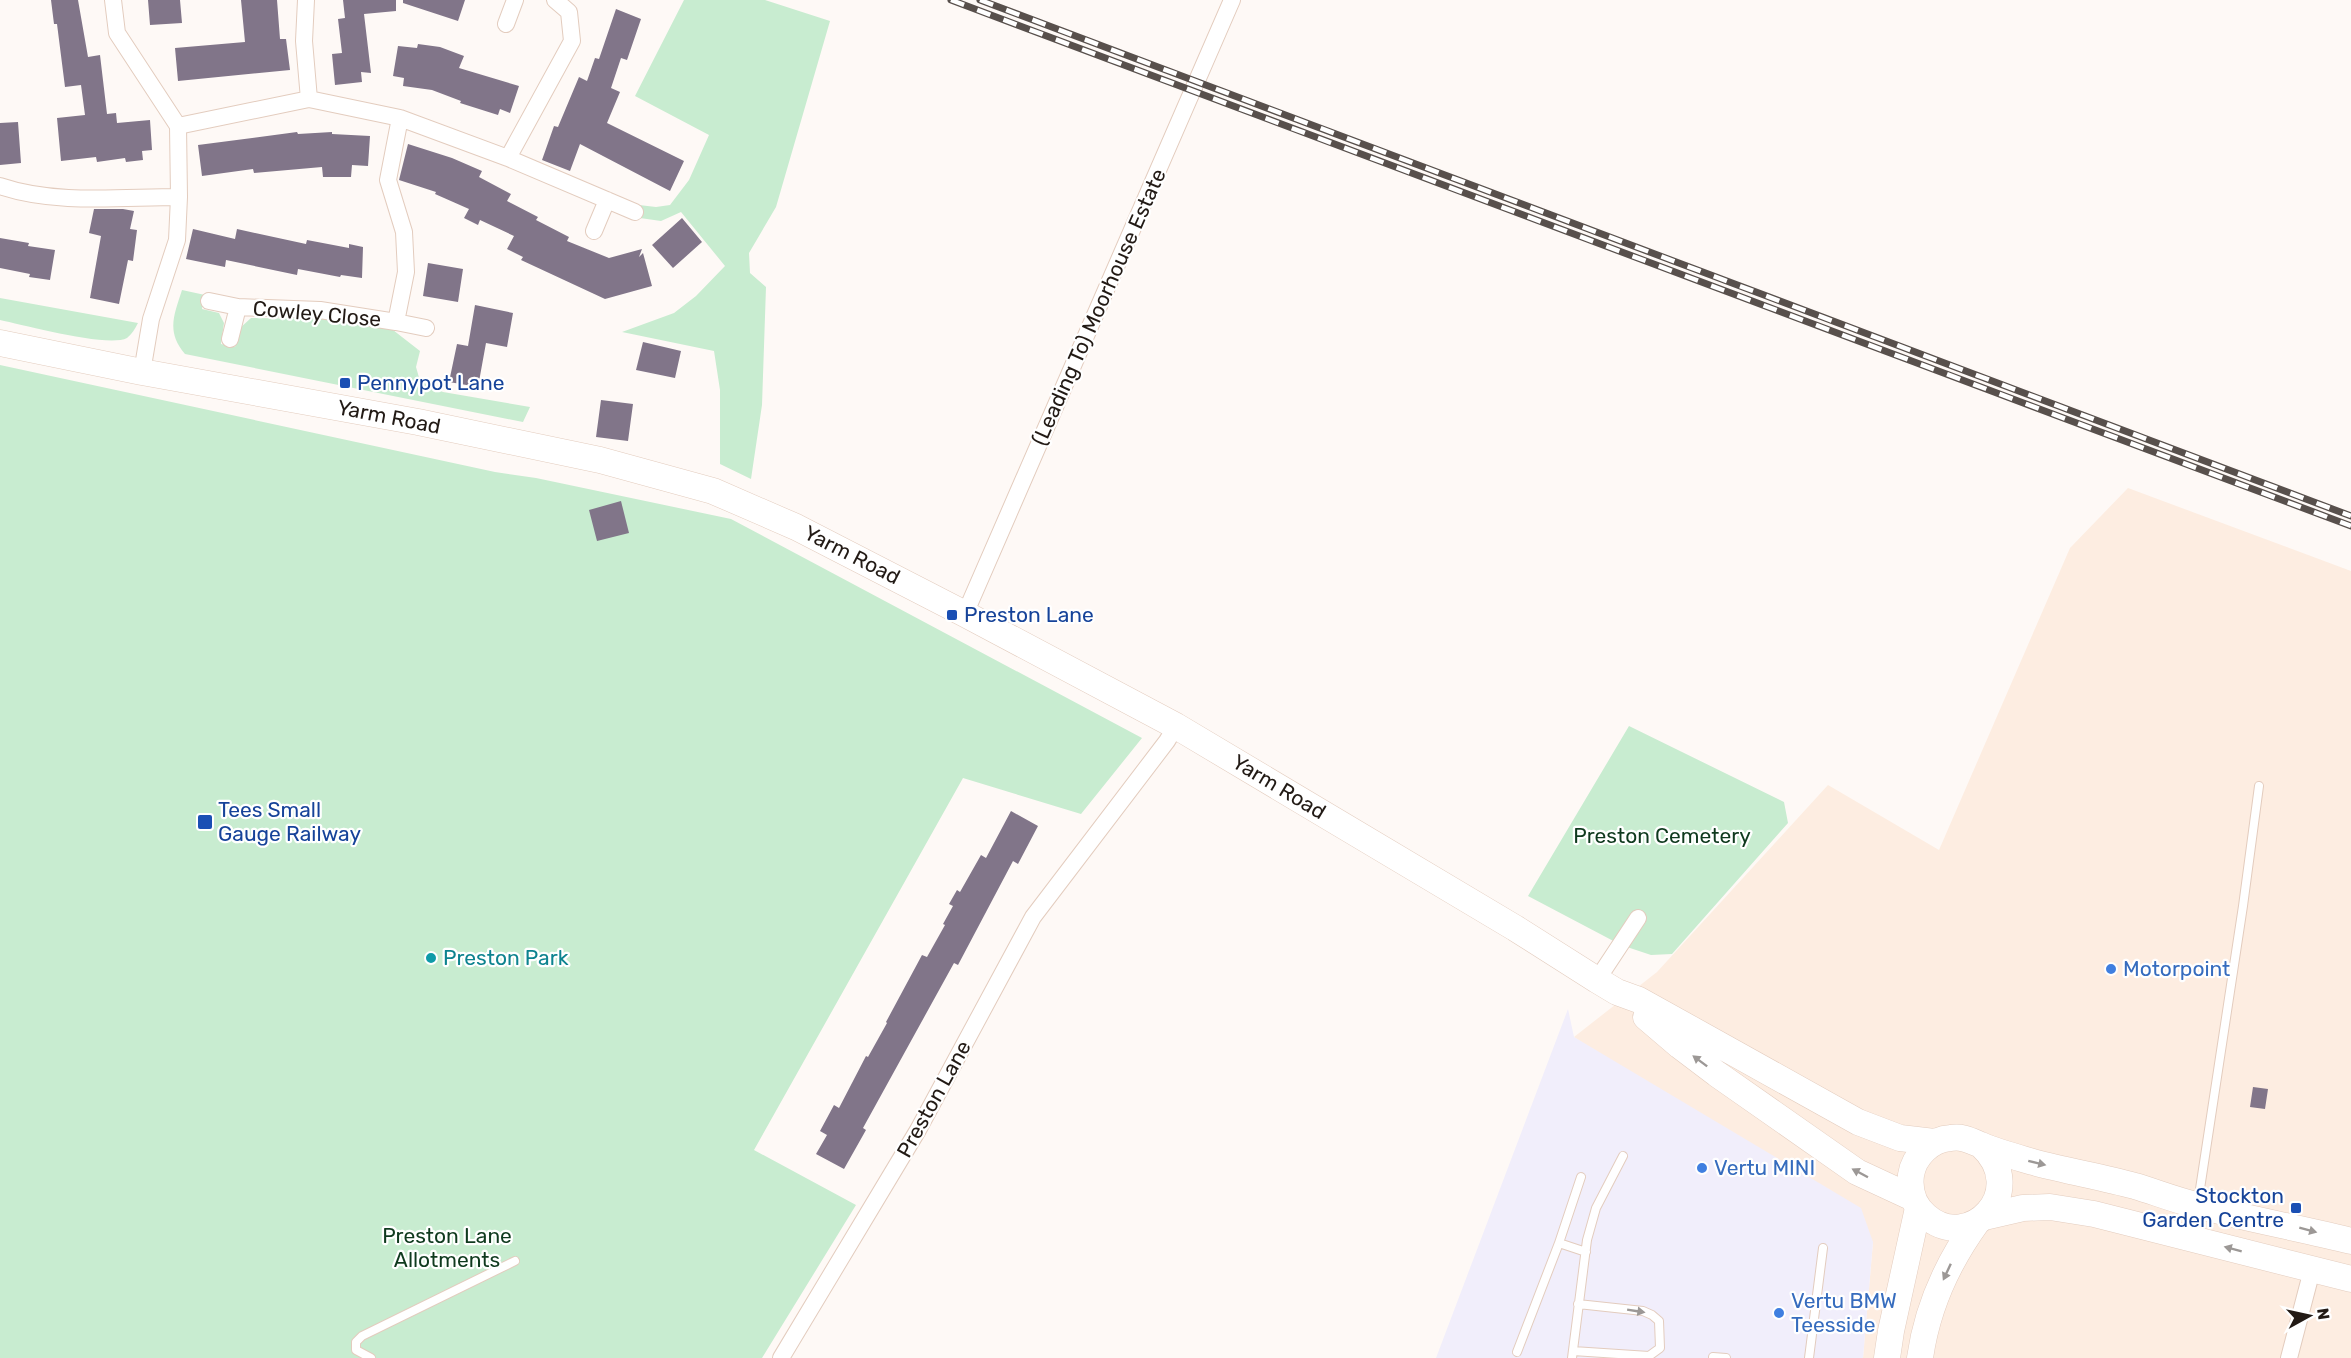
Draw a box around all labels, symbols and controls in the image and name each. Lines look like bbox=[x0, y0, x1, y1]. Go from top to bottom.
street label: (Leading To) Moorhouse Estate bbox=[1026, 165, 1171, 449]
street label: Cowley Close bbox=[252, 295, 382, 332]
place label: Pennypot Lane bbox=[357, 370, 505, 395]
marker: Pennypot Lane bbox=[338, 376, 352, 390]
street label: Yarm Road bbox=[335, 394, 443, 439]
street label: Yarm Road bbox=[800, 520, 905, 589]
place label: Preston Lane bbox=[964, 602, 1094, 627]
marker: Preston Lane bbox=[945, 608, 959, 622]
street label: Yarm Road bbox=[1228, 749, 1331, 824]
place label: Tees Small Gauge Railway bbox=[218, 797, 361, 846]
marker: Tees Small Gauge Railway bbox=[196, 813, 214, 831]
park label: Preston Cemetery bbox=[1573, 823, 1751, 848]
place label: Preston Park bbox=[443, 945, 569, 970]
marker: Preston Park bbox=[424, 951, 438, 965]
place label: Motorpoint bbox=[2123, 956, 2230, 981]
marker: Motorpoint bbox=[2104, 962, 2118, 976]
street label: Preston Lane bbox=[891, 1036, 976, 1162]
one-way arrow bbox=[1693, 1056, 1708, 1068]
place label: Vertu MINI bbox=[1714, 1155, 1815, 1180]
one-way arrow bbox=[2028, 1158, 2046, 1168]
marker: Vertu MINI bbox=[1695, 1161, 1709, 1175]
one-way arrow bbox=[1852, 1168, 1869, 1177]
place label: Stockton Garden Centre bbox=[2142, 1183, 2284, 1232]
marker: Stockton Garden Centre bbox=[2289, 1201, 2303, 1215]
park label: Preston Lane Allotments bbox=[382, 1223, 512, 1272]
one-way arrow bbox=[2299, 1225, 2317, 1235]
one-way arrow bbox=[2224, 1244, 2242, 1253]
one-way arrow bbox=[1943, 1263, 1952, 1280]
north arrow bbox=[2279, 1286, 2339, 1346]
place label: Vertu BMW Teesside bbox=[1791, 1288, 1897, 1337]
marker: Vertu BMW Teesside bbox=[1772, 1306, 1786, 1320]
one-way arrow bbox=[1627, 1307, 1646, 1316]
text: N bbox=[2313, 1307, 2334, 1321]

